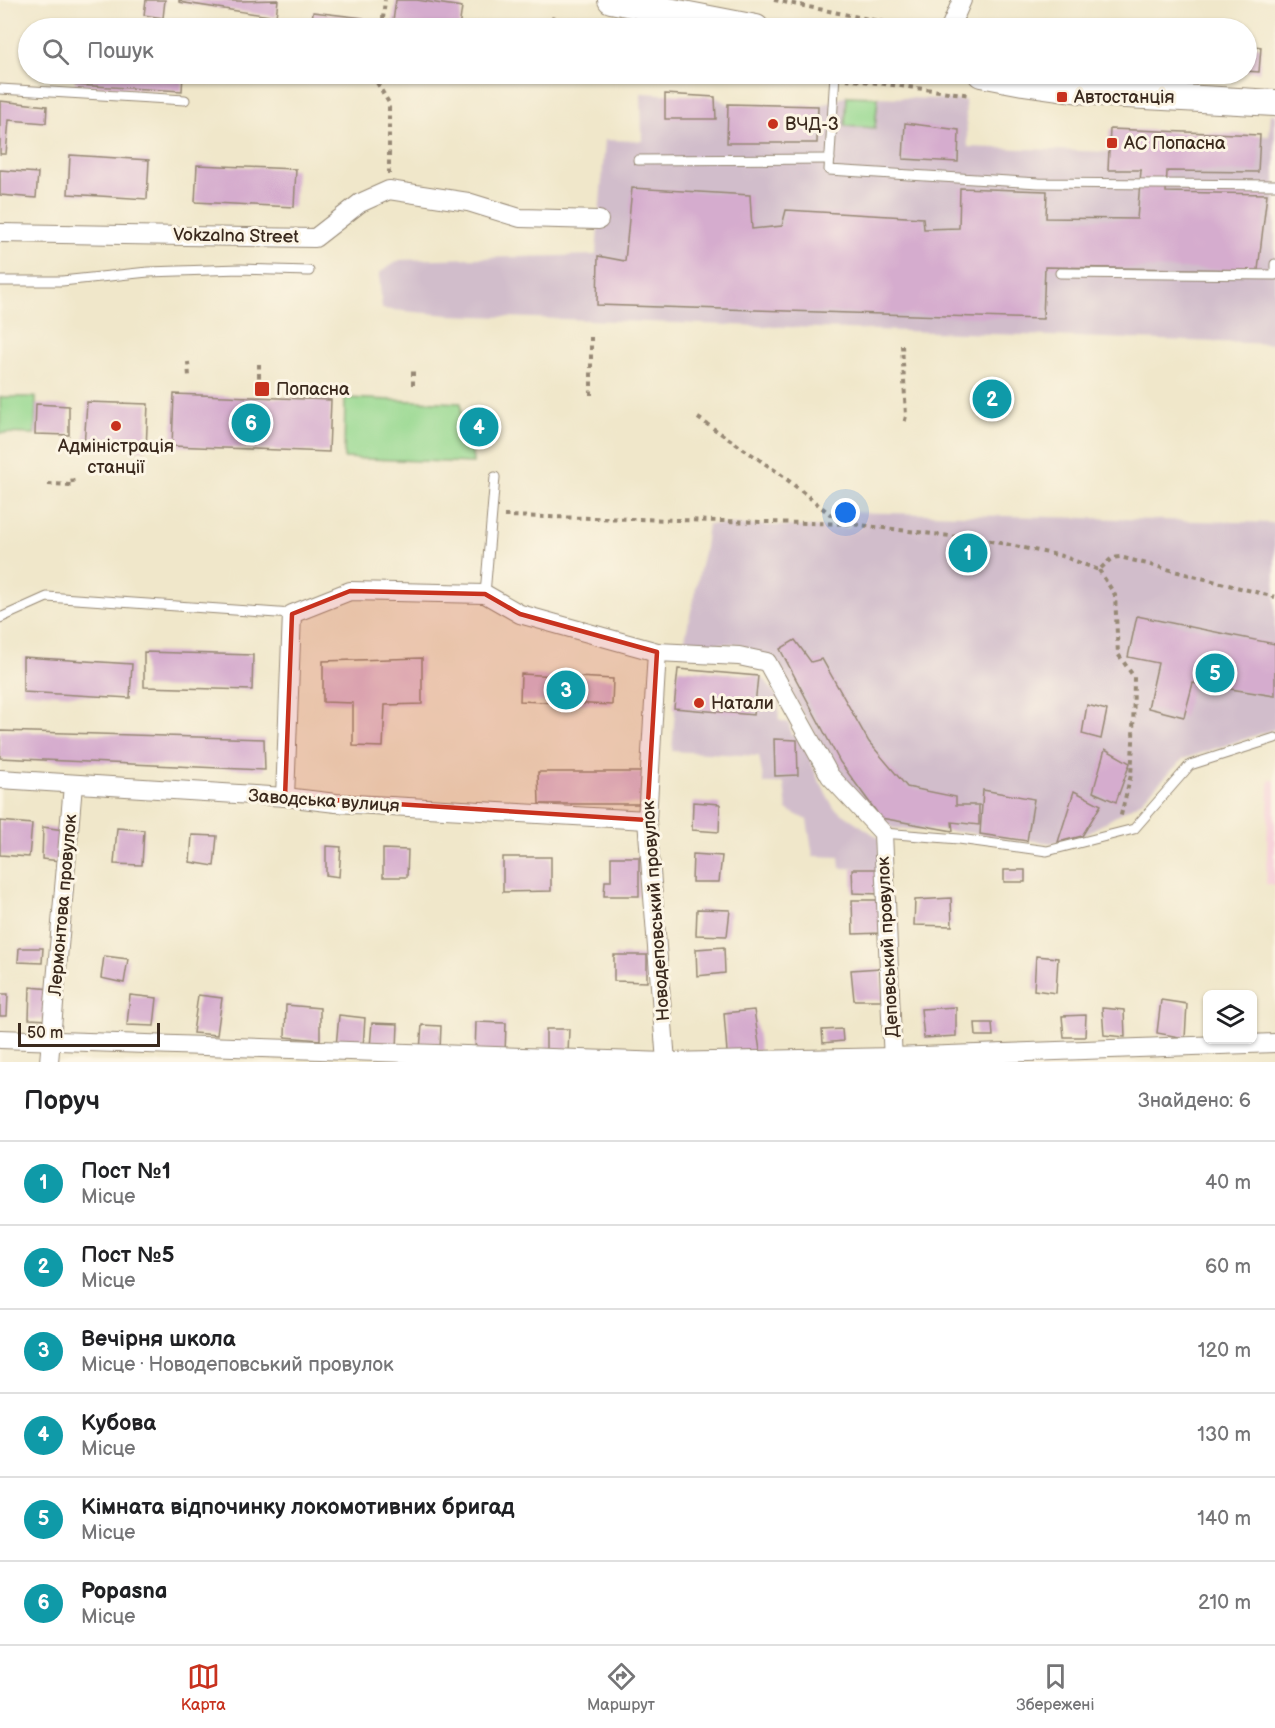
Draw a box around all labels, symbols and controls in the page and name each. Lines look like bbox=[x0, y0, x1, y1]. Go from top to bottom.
search box bbox=[18, 18, 1257, 84]
icon: search bbox=[39, 35, 72, 68]
text: Пошук bbox=[87, 38, 154, 65]
place label: Автостанція bbox=[1073, 87, 1174, 108]
marker: Автостанція bbox=[1055, 90, 1069, 104]
place label: ВЧД-3 bbox=[785, 114, 839, 135]
marker: ВЧД-3 bbox=[766, 117, 780, 131]
place label: АС Попасна bbox=[1123, 133, 1226, 154]
marker: АС Попасна bbox=[1105, 136, 1119, 150]
street label: Vokzalna Street bbox=[173, 224, 299, 248]
pin: 2 bbox=[972, 376, 1012, 422]
place label: Попасна bbox=[276, 379, 350, 400]
marker: Попасна bbox=[253, 380, 271, 398]
pin: 6 bbox=[232, 400, 270, 446]
pin: 4 bbox=[460, 404, 498, 450]
marker: Адміністрація станції bbox=[109, 419, 123, 433]
place label: Адміністрація станції bbox=[57, 436, 174, 478]
your location bbox=[831, 498, 860, 527]
pin: 1 bbox=[948, 530, 988, 576]
pin: 5 bbox=[1196, 650, 1234, 696]
pin: 3 bbox=[546, 668, 586, 712]
place label: Натали bbox=[711, 693, 774, 714]
marker: Натали bbox=[692, 696, 706, 710]
street label: Заводська вулиця bbox=[248, 785, 400, 817]
street label: Новодеповський провулок bbox=[638, 800, 674, 1022]
street label: Лермонтова провулок bbox=[45, 813, 81, 998]
street label: Деповський провулок bbox=[873, 855, 903, 1038]
map controls bbox=[1203, 990, 1257, 1044]
button: layers bbox=[1203, 990, 1257, 1044]
scale bar bbox=[18, 1020, 160, 1048]
text: 50 m bbox=[27, 1024, 63, 1043]
text: Поруч bbox=[24, 1086, 100, 1117]
text: Знайдено: 6 bbox=[1138, 1089, 1251, 1113]
text: Пост №1 bbox=[81, 1158, 171, 1185]
text: 1 bbox=[39, 1171, 48, 1195]
text: 40 m bbox=[1205, 1171, 1251, 1195]
text: Місце bbox=[81, 1185, 135, 1209]
text: Пост №5 bbox=[81, 1242, 174, 1269]
text: 2 bbox=[38, 1255, 49, 1279]
text: 60 m bbox=[1205, 1255, 1251, 1279]
text: Місце bbox=[81, 1269, 135, 1293]
text: Вечірня школа bbox=[81, 1326, 235, 1353]
text: 3 bbox=[38, 1339, 49, 1363]
text: 120 m bbox=[1198, 1339, 1251, 1363]
text: Місце · Новодеповський провулок bbox=[81, 1353, 394, 1377]
text: Кубова bbox=[81, 1410, 156, 1437]
text: 4 bbox=[38, 1423, 49, 1447]
text: 130 m bbox=[1197, 1423, 1251, 1447]
text: Місце bbox=[81, 1437, 135, 1461]
text: Кімната відпочинку локомотивних бригад bbox=[81, 1494, 515, 1521]
text: 5 bbox=[38, 1507, 49, 1531]
text: 140 m bbox=[1197, 1507, 1251, 1531]
text: Місце bbox=[81, 1521, 135, 1545]
text: Popasna bbox=[81, 1578, 167, 1605]
text: 6 bbox=[37, 1591, 50, 1615]
text: 210 m bbox=[1198, 1591, 1251, 1615]
text: Місце bbox=[81, 1605, 135, 1629]
tab: Карта bbox=[181, 1660, 226, 1715]
tab: Маршрут bbox=[587, 1660, 655, 1715]
tab: Збережені bbox=[1016, 1660, 1094, 1715]

